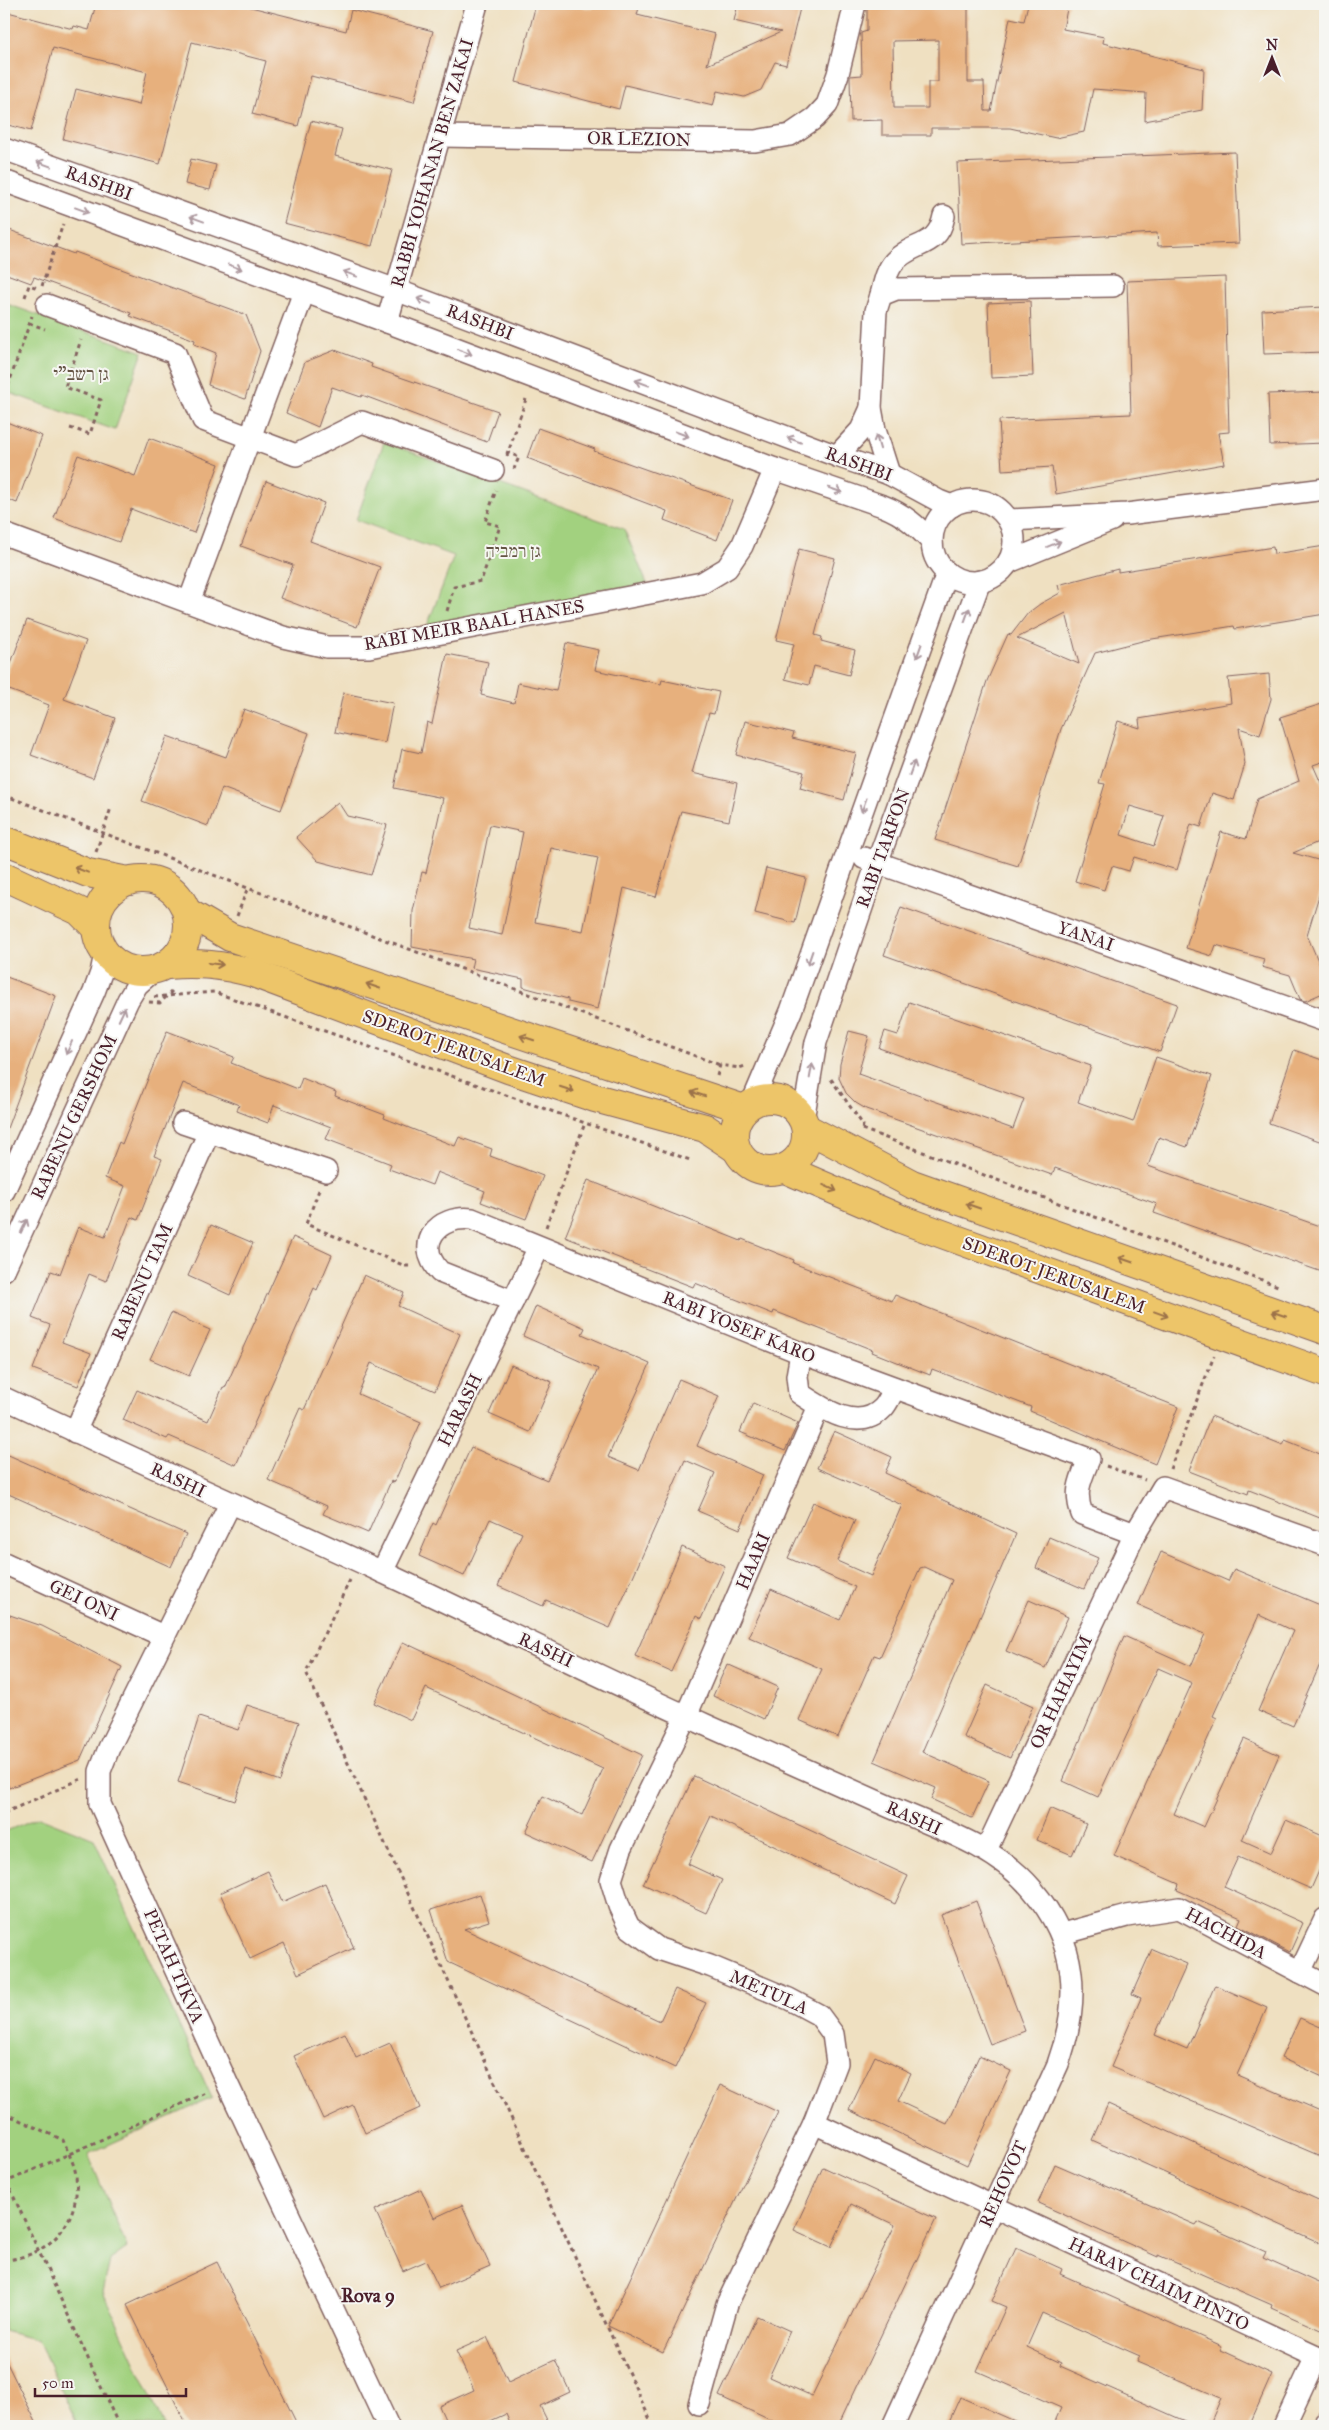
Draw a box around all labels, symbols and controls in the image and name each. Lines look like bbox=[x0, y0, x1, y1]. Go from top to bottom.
north arrow bbox=[1246, 32, 1296, 82]
street label: RABBI YOHANAN BEN ZAKAI bbox=[386, 36, 478, 290]
text: N bbox=[1266, 37, 1278, 54]
street label: OR LEZION bbox=[587, 127, 691, 151]
one-way arrow bbox=[37, 159, 53, 168]
street label: RASHBI bbox=[62, 161, 136, 205]
one-way arrow bbox=[74, 206, 89, 215]
one-way arrow bbox=[190, 214, 205, 223]
one-way arrow bbox=[227, 263, 242, 272]
one-way arrow bbox=[343, 269, 358, 278]
one-way arrow bbox=[417, 296, 433, 305]
street label: RASHBI bbox=[443, 299, 517, 345]
one-way arrow bbox=[457, 348, 472, 357]
park label: גן רשב"י bbox=[53, 363, 109, 385]
one-way arrow bbox=[635, 378, 650, 387]
one-way arrow bbox=[674, 430, 689, 439]
one-way arrow bbox=[873, 434, 883, 450]
one-way arrow bbox=[787, 435, 802, 444]
street label: RASHBI bbox=[822, 442, 896, 486]
one-way arrow bbox=[827, 485, 843, 495]
one-way arrow bbox=[1046, 538, 1061, 548]
park label: גן רמביה bbox=[485, 540, 541, 562]
street label: RABI MEIR BAAL HANES bbox=[362, 595, 586, 655]
one-way arrow bbox=[963, 608, 972, 624]
one-way arrow bbox=[914, 643, 923, 659]
one-way arrow bbox=[908, 761, 917, 776]
street label: RABI TARFON bbox=[851, 785, 915, 911]
one-way arrow bbox=[859, 796, 868, 812]
one-way arrow bbox=[74, 865, 89, 874]
street label: YANAI bbox=[1055, 916, 1117, 956]
one-way arrow bbox=[805, 950, 814, 965]
one-way arrow bbox=[208, 959, 224, 969]
one-way arrow bbox=[365, 981, 381, 990]
street label: SDEROT JERUSALEM bbox=[359, 1005, 548, 1092]
one-way arrow bbox=[117, 1007, 127, 1022]
street label: RABENU GERSHOM bbox=[26, 1031, 122, 1203]
one-way arrow bbox=[519, 1033, 535, 1042]
one-way arrow bbox=[63, 1040, 73, 1055]
one-way arrow bbox=[806, 1064, 816, 1080]
one-way arrow bbox=[558, 1084, 574, 1094]
one-way arrow bbox=[690, 1089, 706, 1098]
one-way arrow bbox=[822, 1184, 837, 1194]
one-way arrow bbox=[965, 1201, 981, 1210]
one-way arrow bbox=[20, 1218, 30, 1233]
street label: RABENU TAM bbox=[106, 1220, 178, 1344]
street label: SDEROT JERUSALEM bbox=[959, 1232, 1148, 1319]
one-way arrow bbox=[1119, 1255, 1134, 1264]
street label: RABI YOSEF KARO bbox=[659, 1286, 819, 1368]
one-way arrow bbox=[1272, 1309, 1288, 1318]
one-way arrow bbox=[1153, 1310, 1169, 1319]
street label: HARASH bbox=[433, 1370, 487, 1450]
street label: RASHI bbox=[147, 1458, 209, 1502]
street label: HAARI bbox=[731, 1529, 775, 1593]
street label: GEI ONI bbox=[46, 1574, 122, 1626]
street label: RASHI bbox=[515, 1628, 577, 1672]
street label: OR HAHAYIM bbox=[1025, 1632, 1097, 1752]
street label: RASHI bbox=[883, 1796, 945, 1840]
street label: HACHIDA bbox=[1182, 1902, 1270, 1964]
street label: PETAH TIKVA bbox=[139, 1905, 209, 2027]
street label: METULA bbox=[726, 1965, 812, 2019]
street label: REHOVOT bbox=[974, 2137, 1032, 2231]
street label: HARAV CHAIM PINTO bbox=[1065, 2232, 1253, 2336]
district label: Rova 9 bbox=[341, 2284, 395, 2308]
scale bar bbox=[35, 2365, 186, 2397]
text: 50 m bbox=[42, 2374, 74, 2392]

